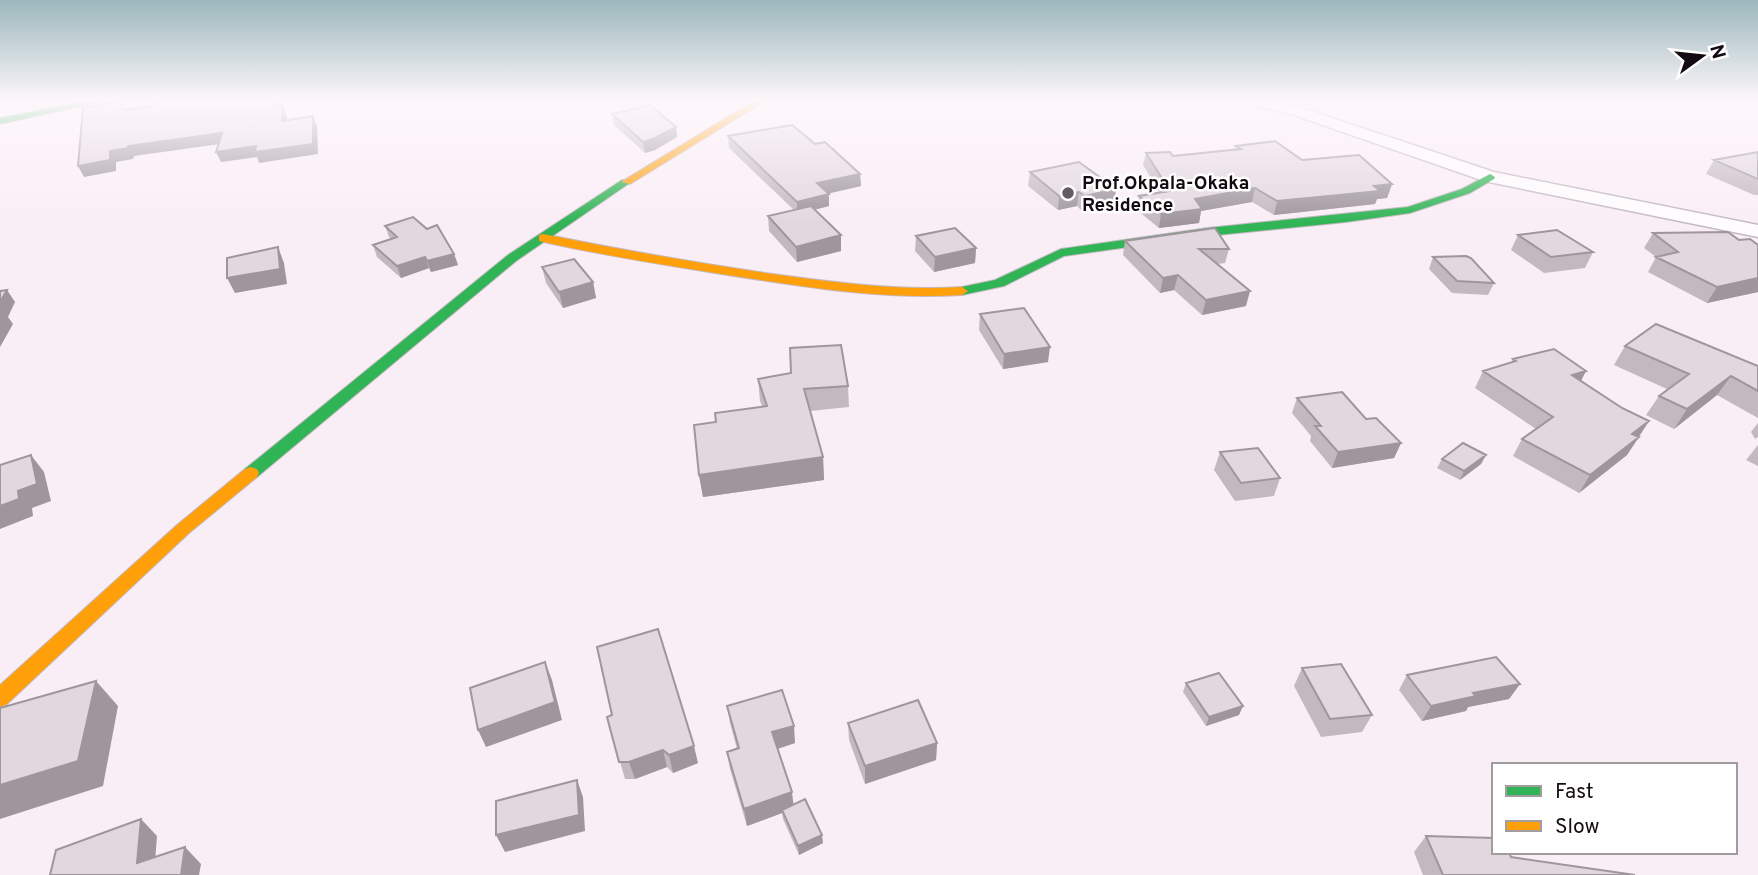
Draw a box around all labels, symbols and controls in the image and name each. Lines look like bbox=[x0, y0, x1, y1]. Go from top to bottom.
north arrow bbox=[1667, 21, 1737, 91]
text: N bbox=[1703, 42, 1730, 62]
place label: Prof.Okpala-Okaka Residence bbox=[1082, 172, 1249, 218]
marker: Prof.Okpala-Okaka Residence bbox=[1060, 185, 1076, 201]
legend bbox=[1492, 763, 1737, 854]
text: Fast bbox=[1555, 779, 1594, 806]
text: Slow bbox=[1555, 814, 1600, 841]

